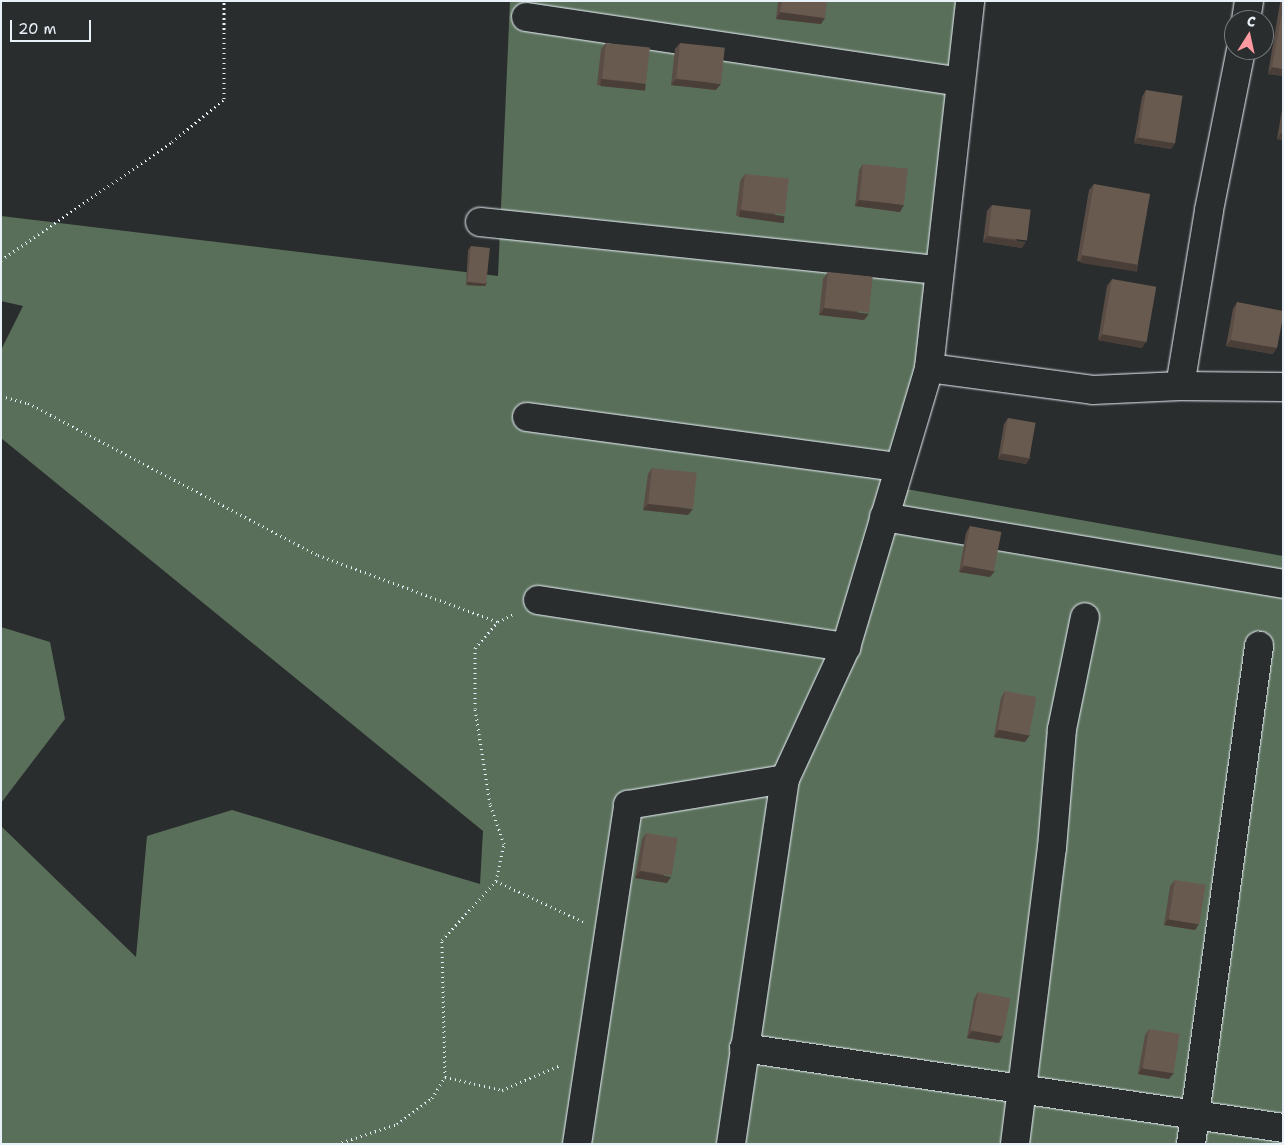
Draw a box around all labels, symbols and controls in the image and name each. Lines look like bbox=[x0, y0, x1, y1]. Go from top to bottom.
scale bar bbox=[12, 10, 94, 42]
north arrow bbox=[1224, 10, 1274, 60]
text: С bbox=[1246, 12, 1257, 31]
text: 20 m bbox=[18, 19, 57, 39]

